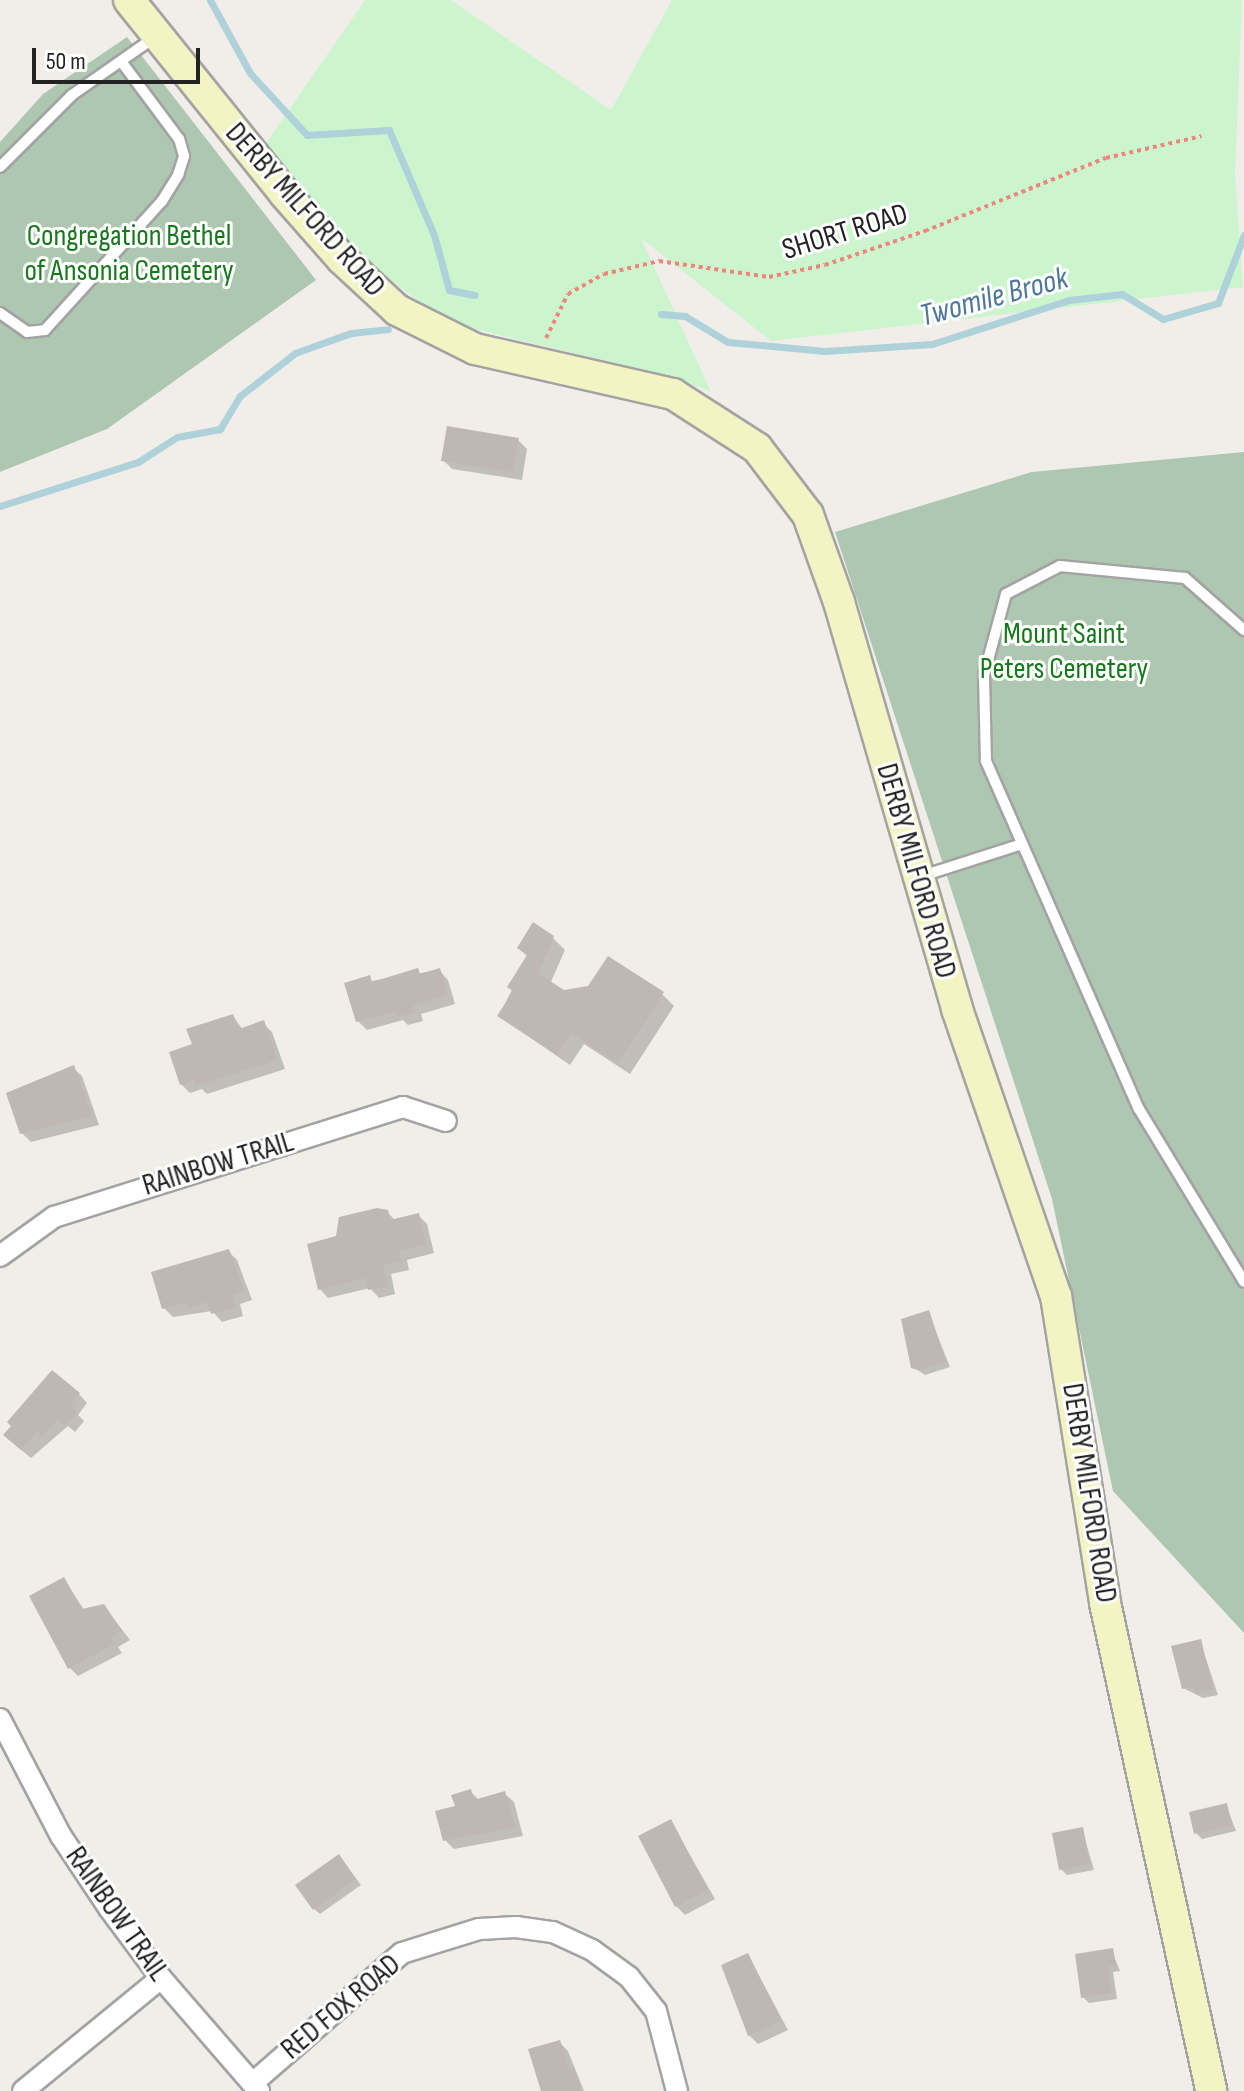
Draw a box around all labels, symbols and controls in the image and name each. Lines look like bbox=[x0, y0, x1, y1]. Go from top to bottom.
scale bar bbox=[36, 32, 204, 82]
text: 50 m bbox=[46, 47, 86, 76]
street label: DERBY MILFORD ROAD bbox=[217, 116, 393, 304]
street label: SHORT ROAD bbox=[778, 196, 912, 268]
park label: Congregation Bethel of Ansonia Cemetery bbox=[25, 218, 233, 288]
water label: Twomile Brook bbox=[916, 260, 1072, 336]
park label: Mount Saint Peters Cemetery bbox=[980, 616, 1148, 686]
street label: DERBY MILFORD ROAD bbox=[868, 759, 964, 983]
street label: RAINBOW TRAIL bbox=[138, 1124, 298, 1204]
street label: DERBY MILFORD ROAD bbox=[1054, 1381, 1124, 1605]
street label: RAINBOW TRAIL bbox=[58, 1840, 176, 1988]
street label: RED FOX ROAD bbox=[274, 1947, 408, 2067]

